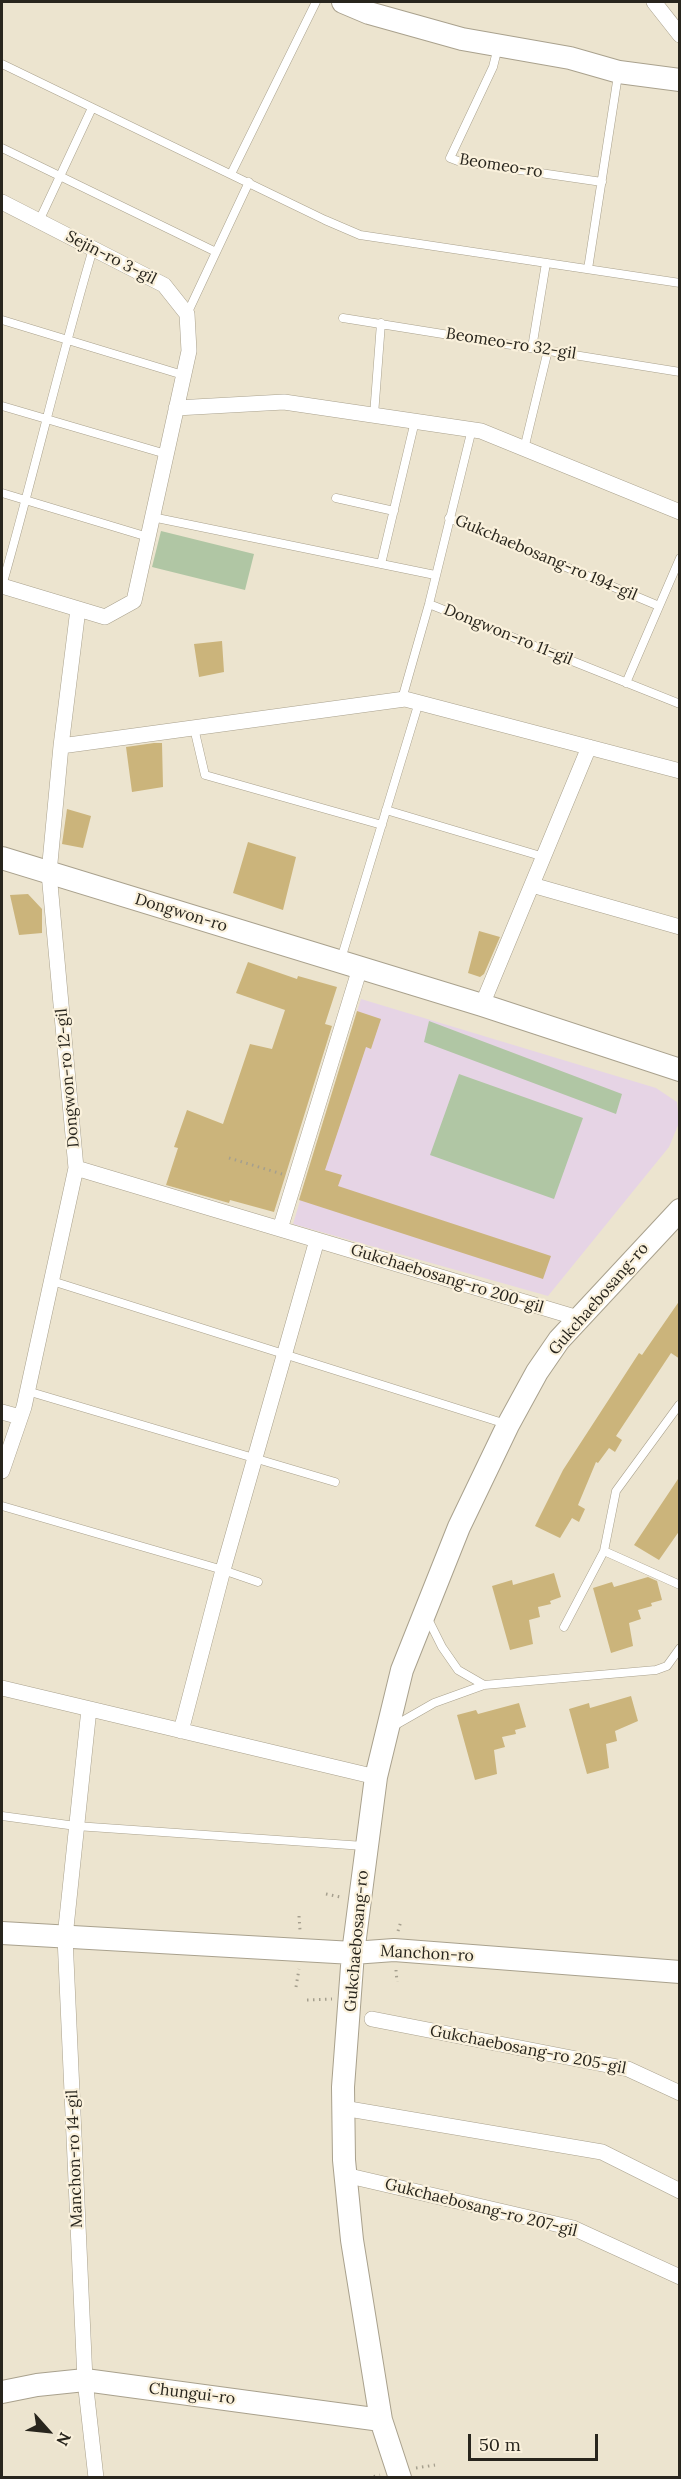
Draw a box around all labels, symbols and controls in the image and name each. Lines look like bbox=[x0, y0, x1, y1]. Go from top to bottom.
street label: Beomeo-ro bbox=[458, 150, 544, 182]
street label: Sejin-ro 3-gil bbox=[62, 227, 160, 289]
street label: Beomeo-ro 32-gil bbox=[445, 324, 577, 364]
street label: Gukchaebosang-ro 194-gil bbox=[452, 511, 640, 605]
street label: Dongwon-ro 11-gil bbox=[441, 600, 575, 670]
street label: Dongwon-ro bbox=[132, 890, 230, 936]
street label: Dongwon-ro 12-gil bbox=[52, 1007, 84, 1149]
street label: Gukchaebosang-ro bbox=[545, 1239, 653, 1359]
street label: Gukchaebosang-ro 200-gil bbox=[348, 1240, 546, 1318]
street label: Gukchaebosang-ro bbox=[341, 1869, 373, 2013]
street label: Manchon-ro bbox=[380, 1942, 474, 1966]
street label: Gukchaebosang-ro 205-gil bbox=[428, 2022, 628, 2078]
street label: Manchon-ro 14-gil bbox=[63, 2089, 87, 2229]
street label: Gukchaebosang-ro 207-gil bbox=[383, 2175, 579, 2241]
street label: Chungui-ro bbox=[148, 2379, 236, 2409]
north arrow bbox=[18, 2401, 78, 2461]
scale bar bbox=[471, 2422, 602, 2460]
text: N bbox=[52, 2429, 76, 2449]
text: 50 m bbox=[479, 2433, 521, 2456]

